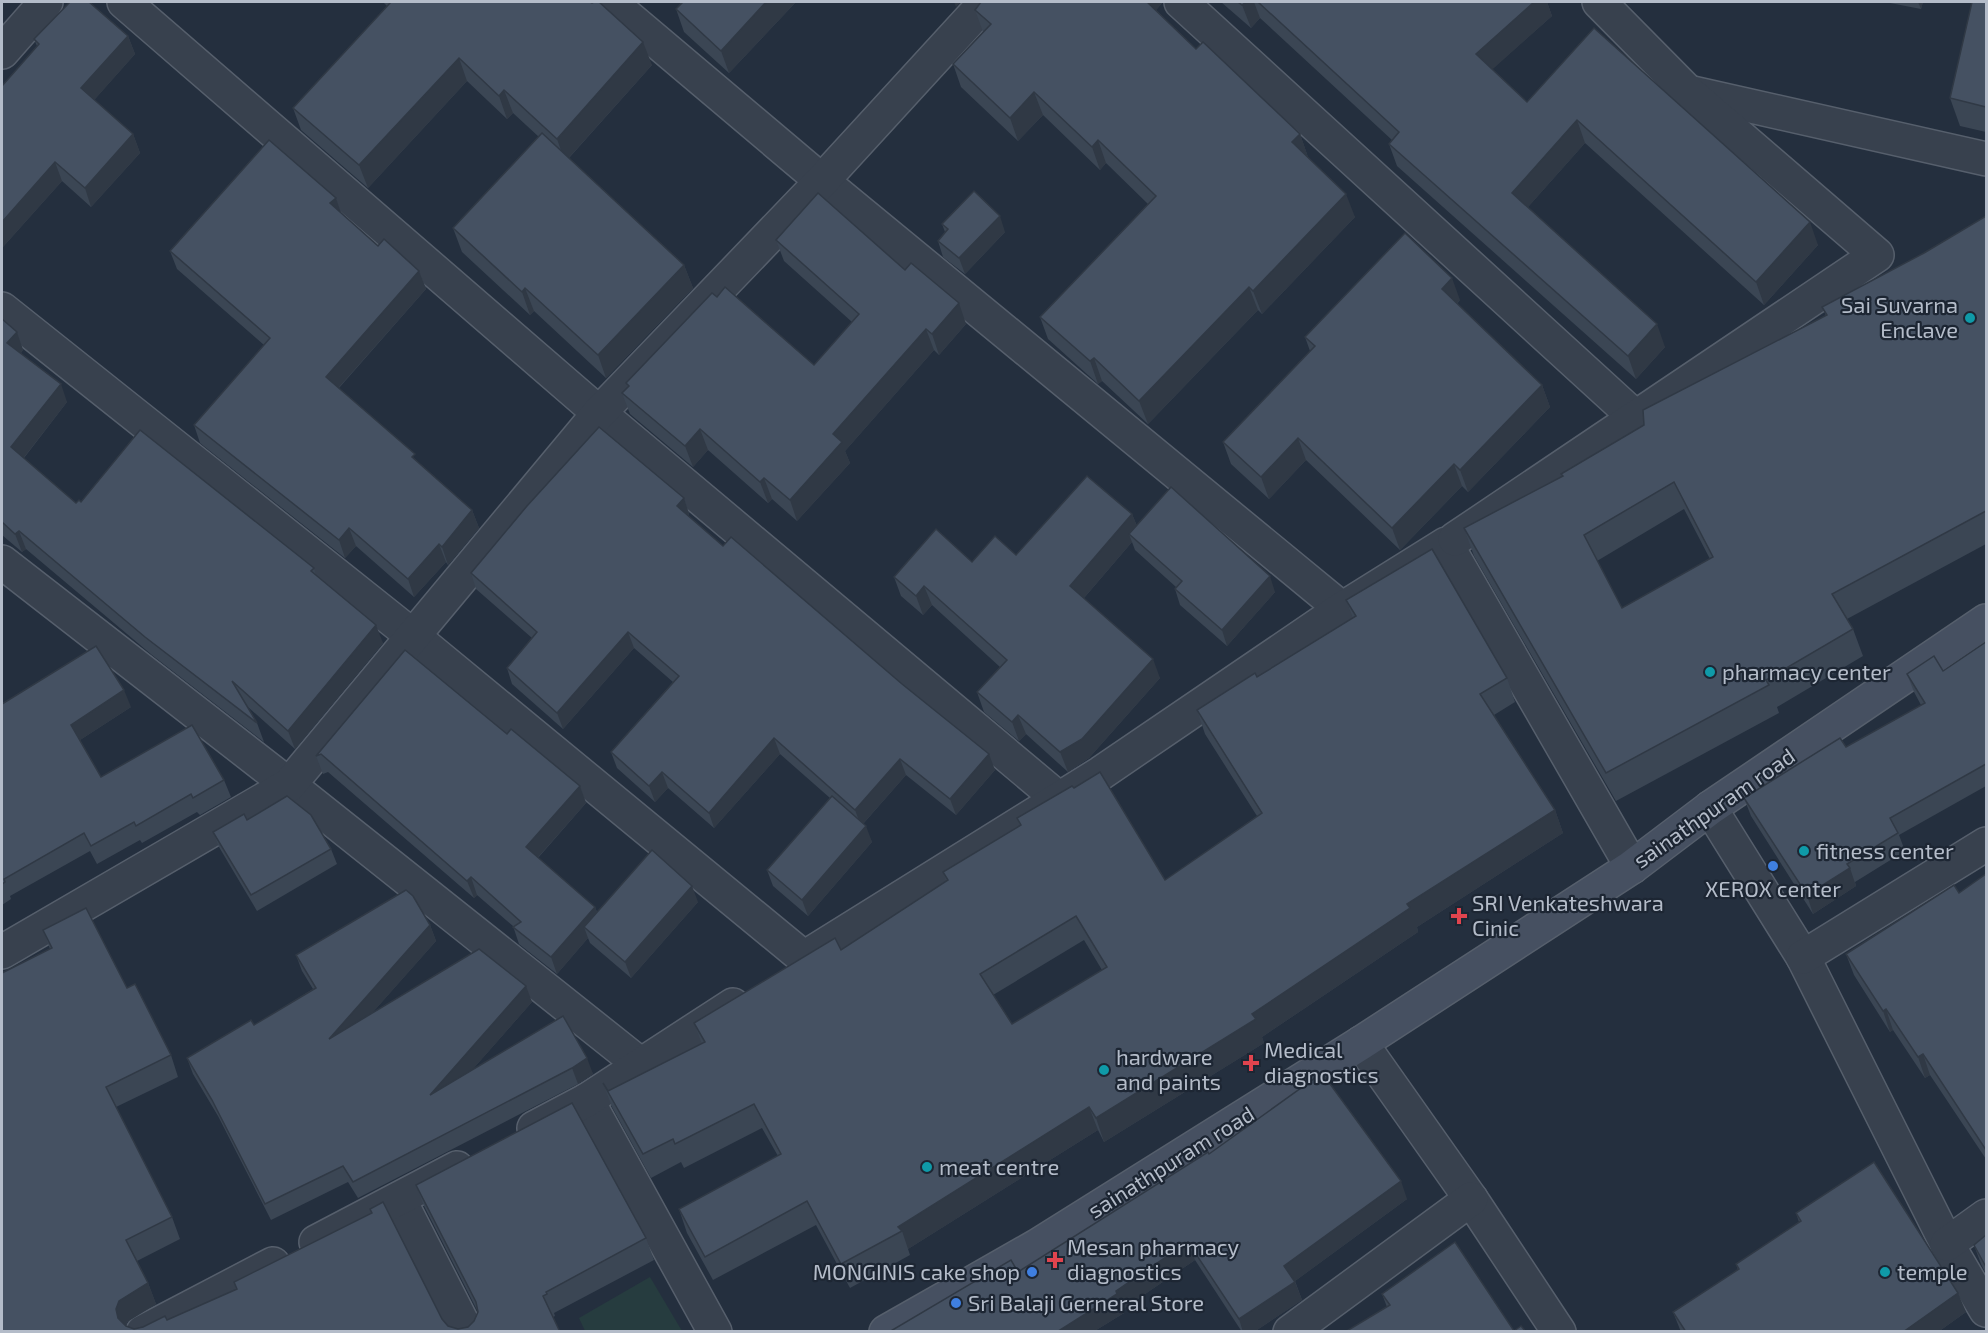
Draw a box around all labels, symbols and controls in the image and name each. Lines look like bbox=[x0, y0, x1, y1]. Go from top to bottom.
place label: Sai Suvarna Enclave bbox=[1841, 291, 1958, 342]
marker: Sai Suvarna Enclave bbox=[1963, 311, 1977, 325]
place label: pharmacy center bbox=[1722, 658, 1891, 684]
marker: pharmacy center bbox=[1703, 665, 1717, 679]
street label: sainathpuram road bbox=[1628, 742, 1799, 873]
place label: fitness center bbox=[1816, 837, 1954, 863]
marker: fitness center bbox=[1797, 844, 1811, 858]
marker: XEROX center bbox=[1766, 859, 1780, 873]
place label: XEROX center bbox=[1705, 875, 1841, 901]
place label: SRI Venkateshwara Cinic bbox=[1472, 889, 1664, 940]
marker: SRI Venkateshwara Cinic bbox=[1450, 907, 1468, 925]
place label: Medical diagnostics bbox=[1264, 1036, 1379, 1087]
place label: hardware and paints bbox=[1116, 1043, 1221, 1094]
marker: Medical diagnostics bbox=[1242, 1054, 1260, 1072]
marker: hardware and paints bbox=[1097, 1063, 1111, 1077]
street label: sainathpuram road bbox=[1083, 1100, 1258, 1223]
place label: meat centre bbox=[939, 1153, 1059, 1179]
marker: meat centre bbox=[920, 1160, 934, 1174]
place label: Mesan pharmacy diagnostics bbox=[1067, 1233, 1240, 1284]
marker: Mesan pharmacy diagnostics bbox=[1048, 1253, 1062, 1267]
place label: MONGINIS cake shop bbox=[813, 1258, 1020, 1284]
place label: temple bbox=[1897, 1258, 1968, 1284]
marker: MONGINIS cake shop bbox=[1025, 1265, 1039, 1279]
marker: temple bbox=[1878, 1265, 1892, 1279]
place label: Sri Balaji Gerneral Store bbox=[968, 1289, 1204, 1316]
marker: Sri Balaji Gerneral Store bbox=[949, 1296, 963, 1310]

